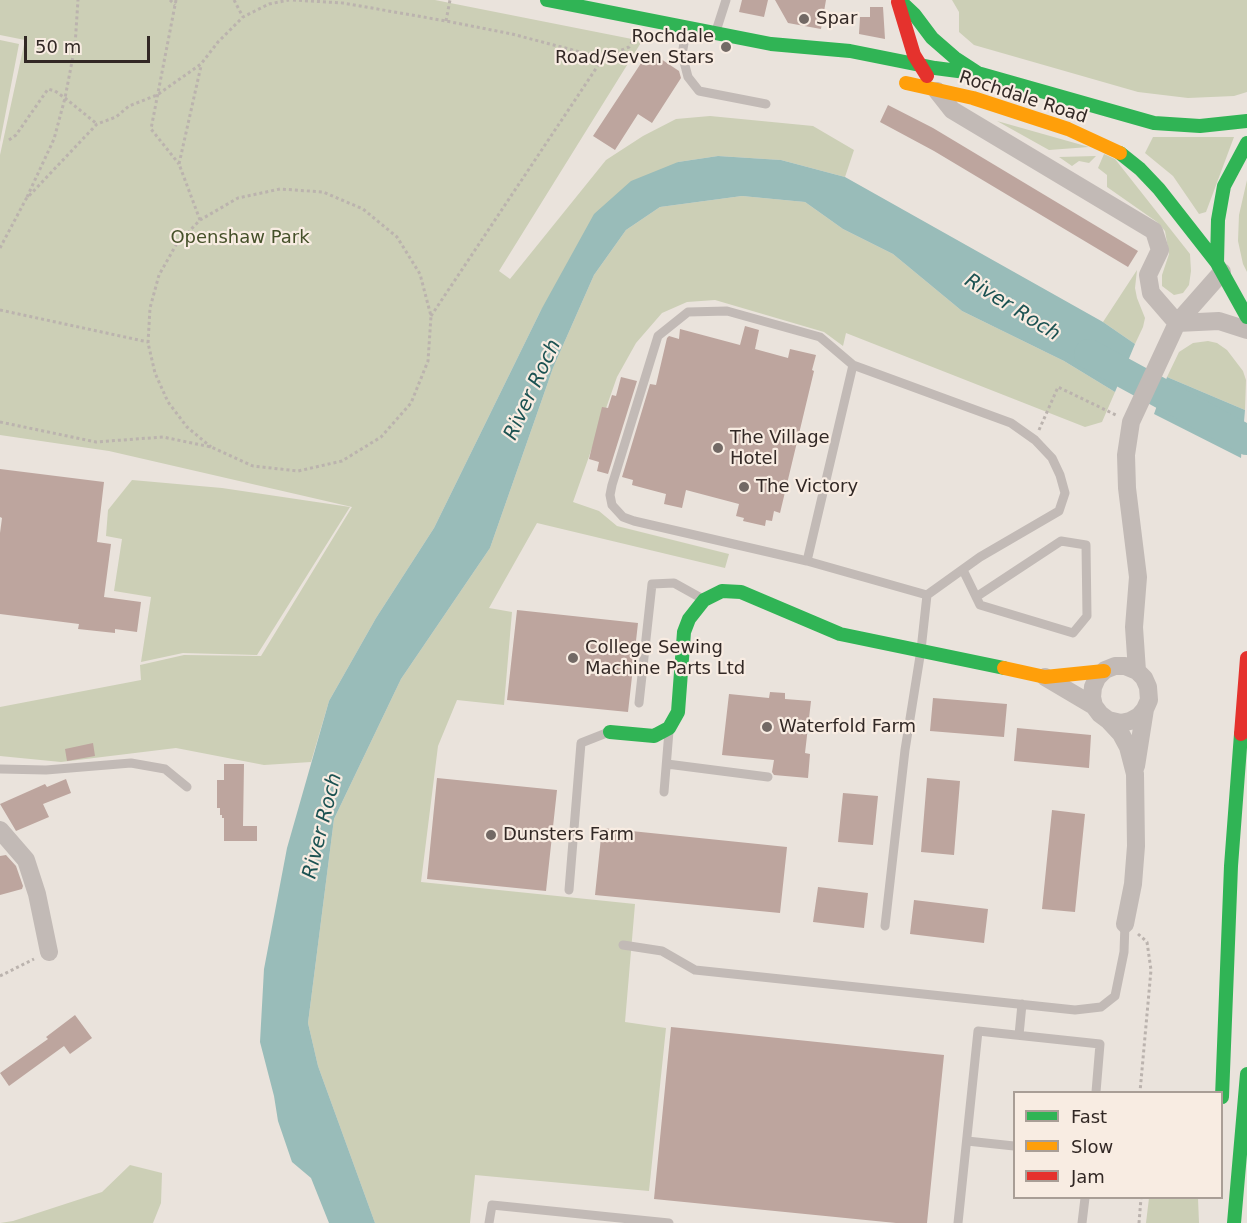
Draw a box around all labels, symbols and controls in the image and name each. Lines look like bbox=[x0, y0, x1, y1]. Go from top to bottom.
place label: Spar bbox=[816, 8, 857, 30]
marker: Spar bbox=[797, 12, 811, 26]
scale bar bbox=[27, 24, 153, 62]
place label: Rochdale Road/Seven Stars bbox=[555, 26, 714, 68]
text: 50 m bbox=[35, 36, 81, 57]
marker: Rochdale Road/Seven Stars bbox=[719, 40, 733, 54]
street label: Rochdale Road bbox=[956, 67, 1090, 129]
park label: Openshaw Park bbox=[170, 227, 310, 249]
water label: River Roch bbox=[960, 269, 1064, 347]
water label: River Roch bbox=[499, 336, 567, 444]
place label: The Village Hotel bbox=[730, 427, 830, 470]
marker: The Village Hotel bbox=[711, 441, 725, 455]
place label: The Victory bbox=[756, 476, 858, 498]
marker: The Victory bbox=[737, 480, 751, 494]
place label: College Sewing Machine Parts Ltd bbox=[585, 637, 745, 680]
marker: College Sewing Machine Parts Ltd bbox=[566, 651, 580, 665]
place label: Waterfold Farm bbox=[779, 716, 916, 738]
marker: Waterfold Farm bbox=[760, 720, 774, 734]
water label: River Roch bbox=[298, 771, 348, 881]
place label: Dunsters Farm bbox=[503, 824, 634, 846]
marker: Dunsters Farm bbox=[484, 828, 498, 842]
legend bbox=[1013, 1091, 1223, 1199]
text: Fast bbox=[1071, 1106, 1107, 1127]
text: Slow bbox=[1071, 1136, 1113, 1157]
text: Jam bbox=[1071, 1166, 1105, 1187]

